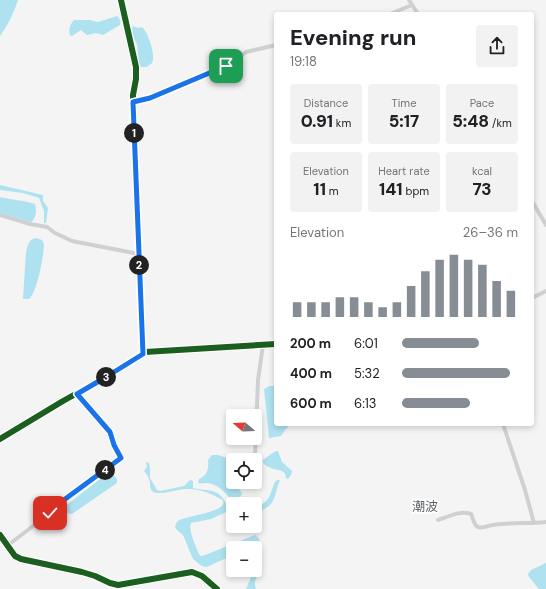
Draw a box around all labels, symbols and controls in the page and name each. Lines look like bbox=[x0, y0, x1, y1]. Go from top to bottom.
text: Evening run bbox=[290, 23, 416, 52]
button: share bbox=[476, 25, 518, 67]
pin bbox=[209, 49, 243, 83]
text: 19:18 bbox=[290, 53, 317, 70]
icon: arrive bbox=[215, 55, 237, 77]
text: Distance bbox=[304, 96, 348, 110]
text: Time bbox=[392, 96, 416, 110]
text: Pace bbox=[470, 96, 494, 110]
text: 0.91 bbox=[301, 110, 333, 132]
text: 5:17 bbox=[389, 110, 419, 132]
text: 5:48 bbox=[452, 110, 489, 132]
text: km bbox=[333, 116, 351, 130]
text: /km bbox=[489, 116, 512, 130]
pin: 1 bbox=[124, 123, 144, 143]
text: 1 bbox=[132, 126, 136, 140]
text: Elevation bbox=[303, 164, 349, 178]
text: Heart rate bbox=[378, 164, 430, 178]
text: kcal bbox=[472, 164, 492, 178]
text: 11 bbox=[313, 178, 326, 200]
text: 141 bbox=[379, 178, 403, 200]
text: 73 bbox=[472, 178, 492, 200]
text: m bbox=[326, 184, 339, 198]
text: bpm bbox=[403, 184, 429, 198]
text: Elevation bbox=[290, 224, 344, 241]
text: 26–36 m bbox=[463, 224, 518, 241]
pin: 2 bbox=[129, 255, 149, 275]
text: 2 bbox=[136, 258, 142, 272]
text: 200 m bbox=[290, 335, 331, 352]
text: 6:01 bbox=[354, 335, 378, 352]
text: 400 m bbox=[290, 365, 332, 382]
text: 5:32 bbox=[354, 365, 380, 382]
pin: 3 bbox=[96, 367, 116, 387]
text: 3 bbox=[103, 370, 109, 384]
text: 600 m bbox=[290, 395, 332, 412]
text: 6:13 bbox=[354, 395, 377, 412]
north arrow bbox=[226, 409, 262, 445]
map controls bbox=[226, 409, 262, 577]
button: locate bbox=[226, 453, 262, 489]
pin: 4 bbox=[95, 460, 115, 480]
text: 4 bbox=[101, 463, 109, 477]
pin bbox=[33, 496, 67, 530]
button: + bbox=[226, 497, 262, 533]
district label: 潮波 bbox=[412, 498, 438, 515]
icon: check bbox=[39, 502, 61, 524]
button: − bbox=[226, 541, 262, 577]

